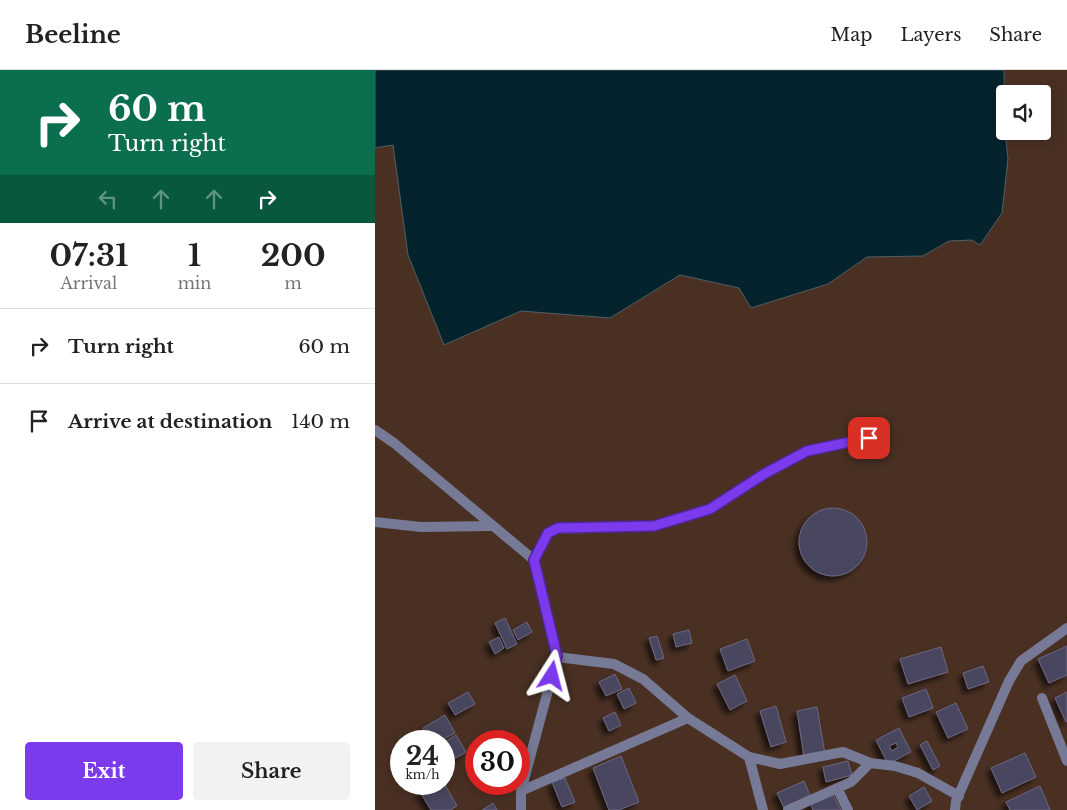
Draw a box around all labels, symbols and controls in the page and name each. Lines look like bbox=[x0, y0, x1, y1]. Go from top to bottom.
text: Beeline bbox=[25, 20, 121, 49]
text: Map bbox=[831, 24, 872, 46]
text: Layers bbox=[900, 24, 961, 46]
text: Share bbox=[989, 24, 1042, 46]
map controls bbox=[996, 85, 1051, 140]
button: sound bbox=[996, 85, 1051, 140]
text: 60 m bbox=[108, 87, 206, 130]
icon: right bbox=[25, 90, 90, 155]
text: Turn right bbox=[108, 130, 226, 157]
icon: left bbox=[94, 185, 122, 213]
icon: ahead bbox=[147, 185, 175, 213]
icon: ahead bbox=[200, 185, 228, 213]
icon: right bbox=[253, 185, 281, 213]
text: 07:31 bbox=[49, 237, 128, 274]
text: 1 bbox=[188, 237, 201, 274]
text: 200 bbox=[261, 237, 326, 274]
text: Arrival bbox=[61, 273, 117, 293]
text: min bbox=[178, 273, 211, 293]
text: m bbox=[285, 273, 302, 293]
icon: right bbox=[25, 332, 53, 360]
text: Turn right bbox=[68, 335, 174, 358]
text: 60 m bbox=[298, 335, 350, 358]
icon: arrive bbox=[25, 407, 53, 435]
text: Arrive at destination bbox=[68, 410, 272, 433]
text: 140 m bbox=[291, 410, 350, 433]
pin bbox=[848, 417, 890, 459]
icon: arrive bbox=[855, 424, 883, 452]
position arrow bbox=[525, 649, 577, 701]
speed limit sign: 30 bbox=[465, 730, 530, 795]
text: 24 bbox=[406, 741, 439, 772]
button: Exit bbox=[25, 742, 183, 800]
button: Share bbox=[193, 742, 350, 800]
text: km/h bbox=[405, 767, 440, 782]

